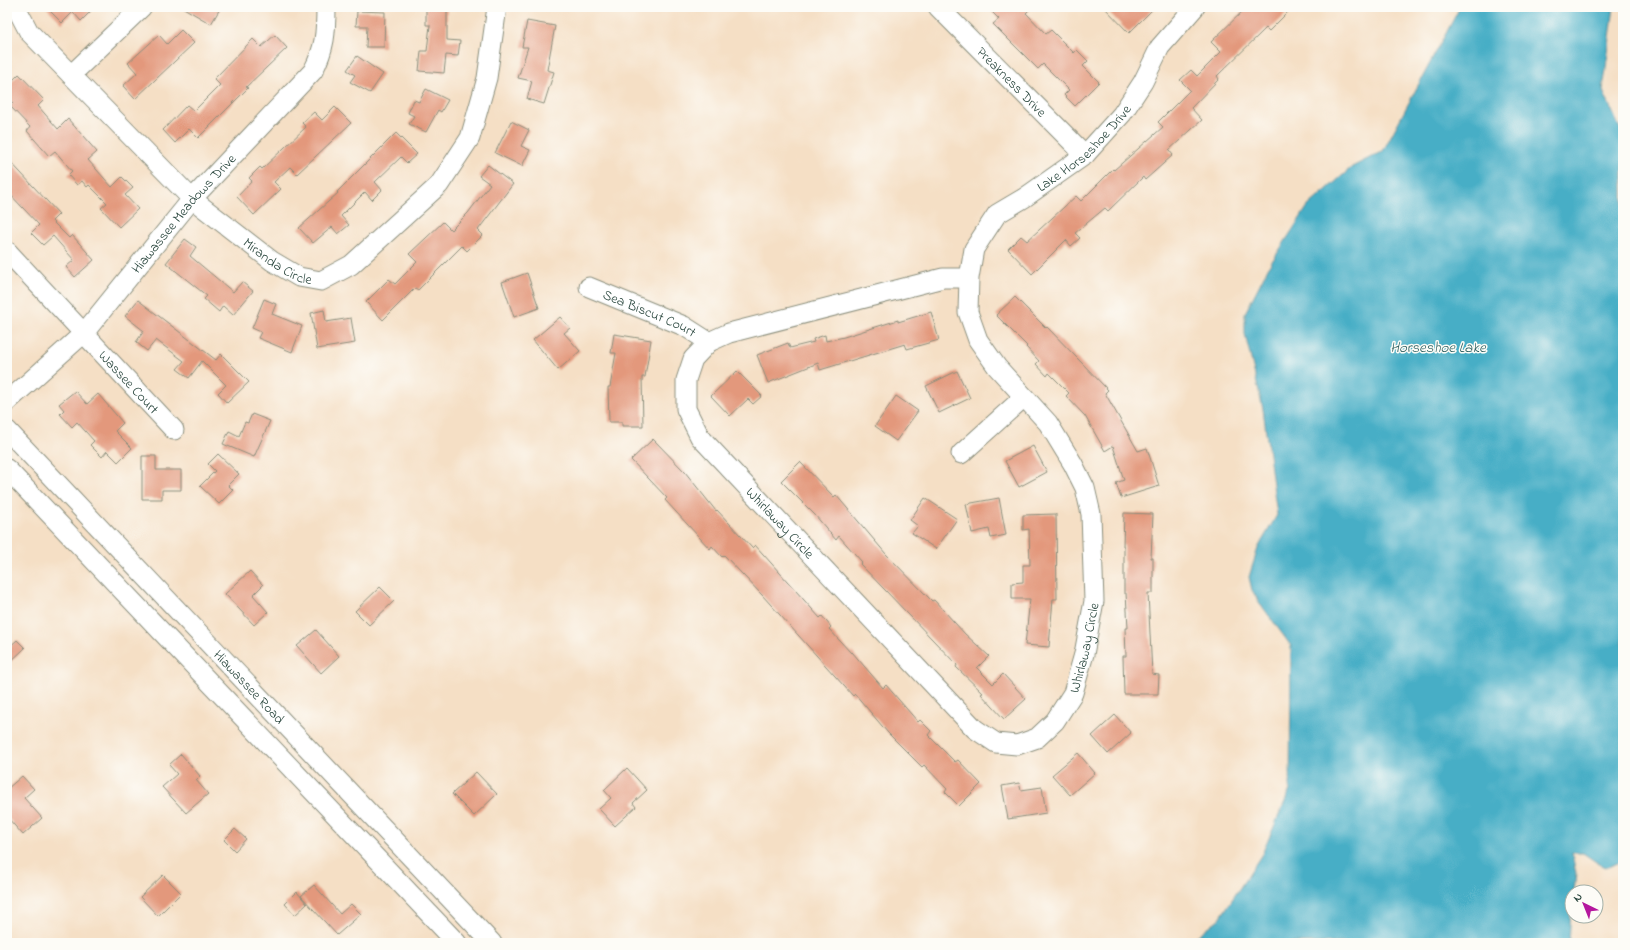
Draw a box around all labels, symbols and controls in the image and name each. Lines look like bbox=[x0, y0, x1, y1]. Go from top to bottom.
street label: Preakness Drive bbox=[971, 43, 1051, 123]
street label: Lake Horseshoe Drive bbox=[1033, 100, 1138, 198]
street label: Hiawassee Meadows Drive bbox=[127, 149, 242, 279]
street label: Miranda Circle bbox=[238, 233, 314, 291]
street label: Sea Biscut Court bbox=[599, 285, 700, 343]
water label: Horseshoe Lake bbox=[1390, 337, 1487, 359]
street label: Wassee Court bbox=[93, 346, 163, 420]
street label: Whirlaway Circle bbox=[740, 483, 819, 565]
street label: Whirlaway Circle bbox=[1065, 601, 1106, 696]
street label: Hiawassee Road bbox=[208, 646, 289, 730]
north arrow bbox=[1564, 884, 1604, 924]
text: N bbox=[1570, 889, 1586, 906]

